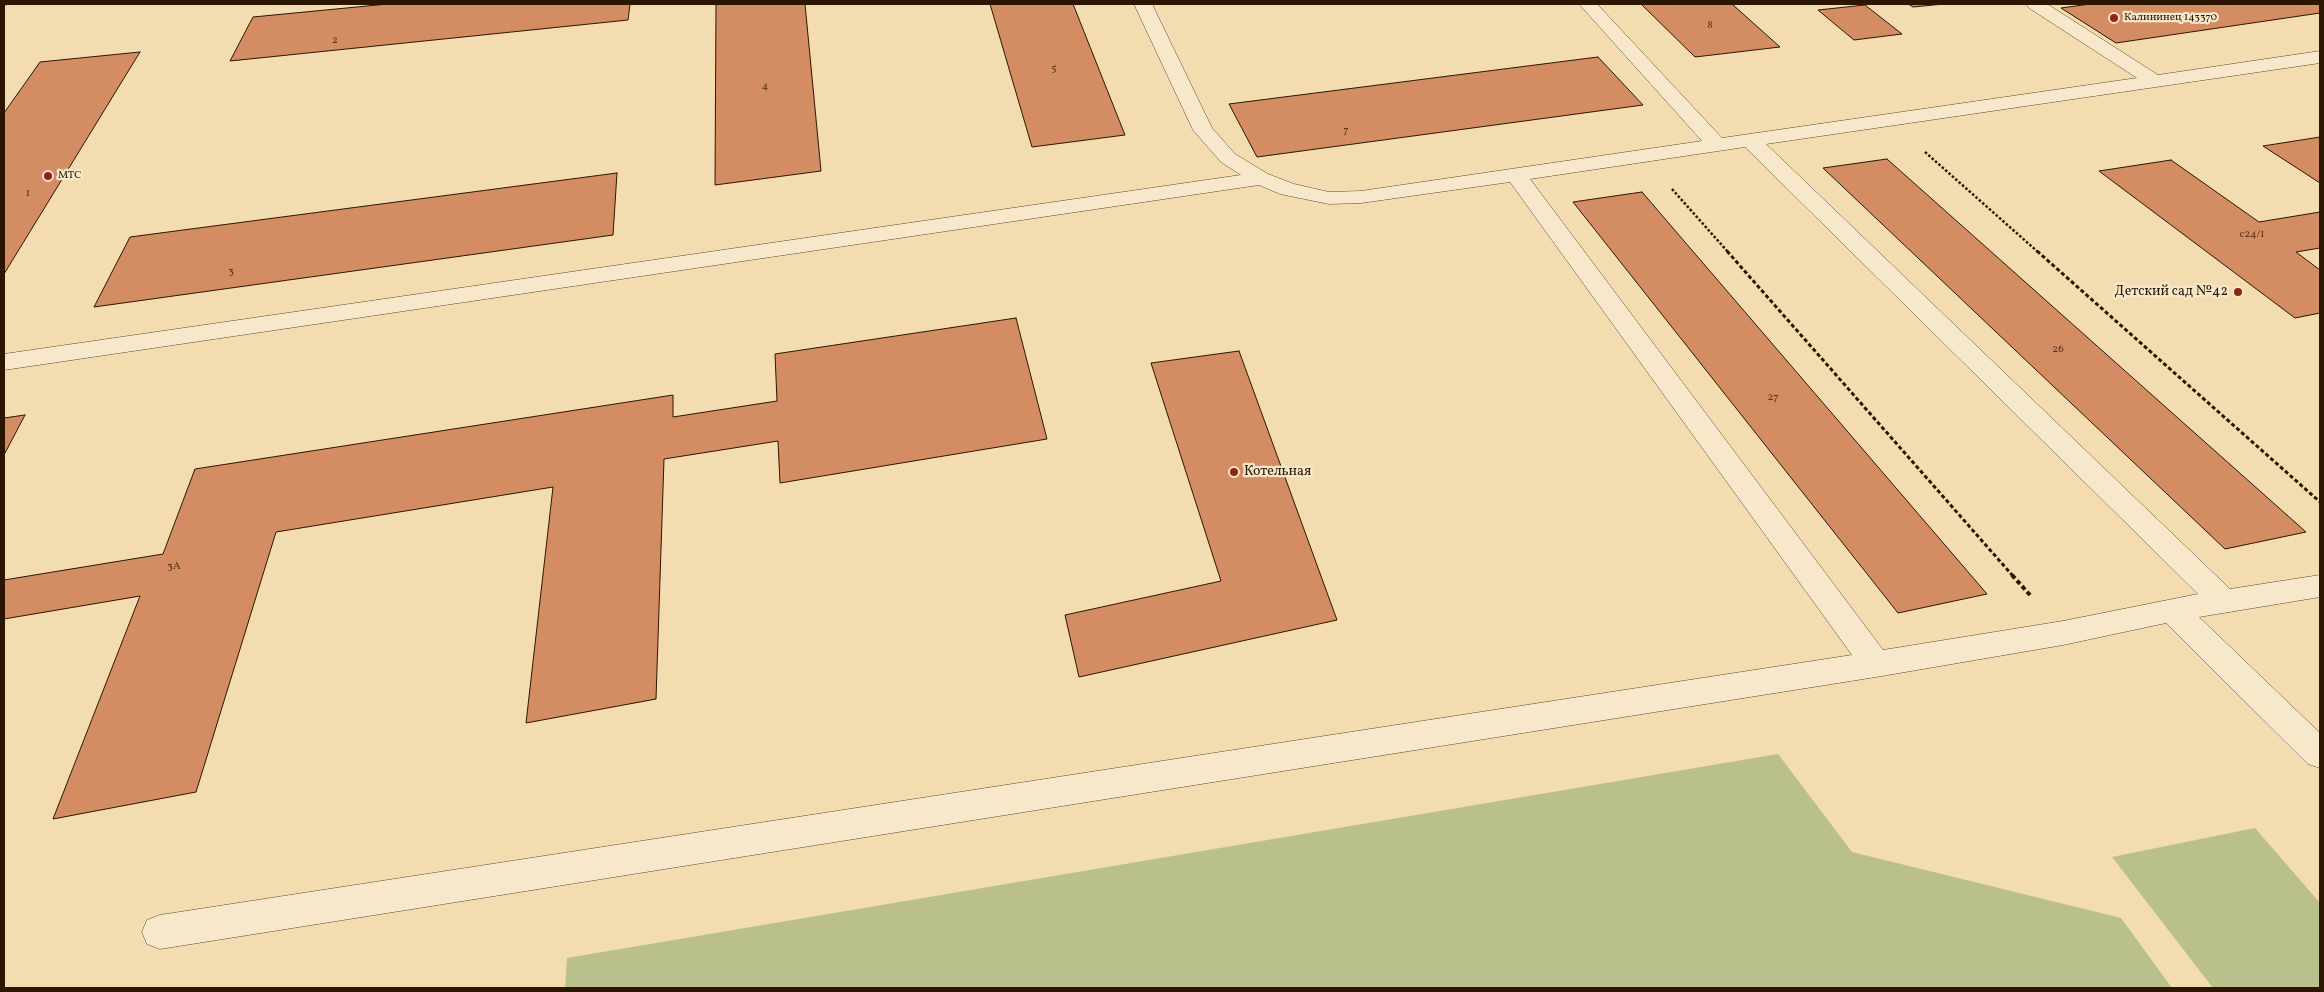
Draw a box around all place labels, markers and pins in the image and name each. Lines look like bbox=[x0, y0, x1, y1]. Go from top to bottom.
place label: Калининец 143370 bbox=[2124, 11, 2217, 25]
marker: Калининец 143370 bbox=[2108, 12, 2120, 24]
place label: МТС bbox=[58, 169, 81, 183]
marker: МТС bbox=[42, 170, 54, 182]
place label: Детский сад №42 bbox=[2115, 284, 2228, 300]
marker: Детский сад №42 bbox=[2232, 286, 2244, 298]
place label: Котельная bbox=[1244, 464, 1311, 480]
marker: Котельная bbox=[1228, 466, 1240, 478]

